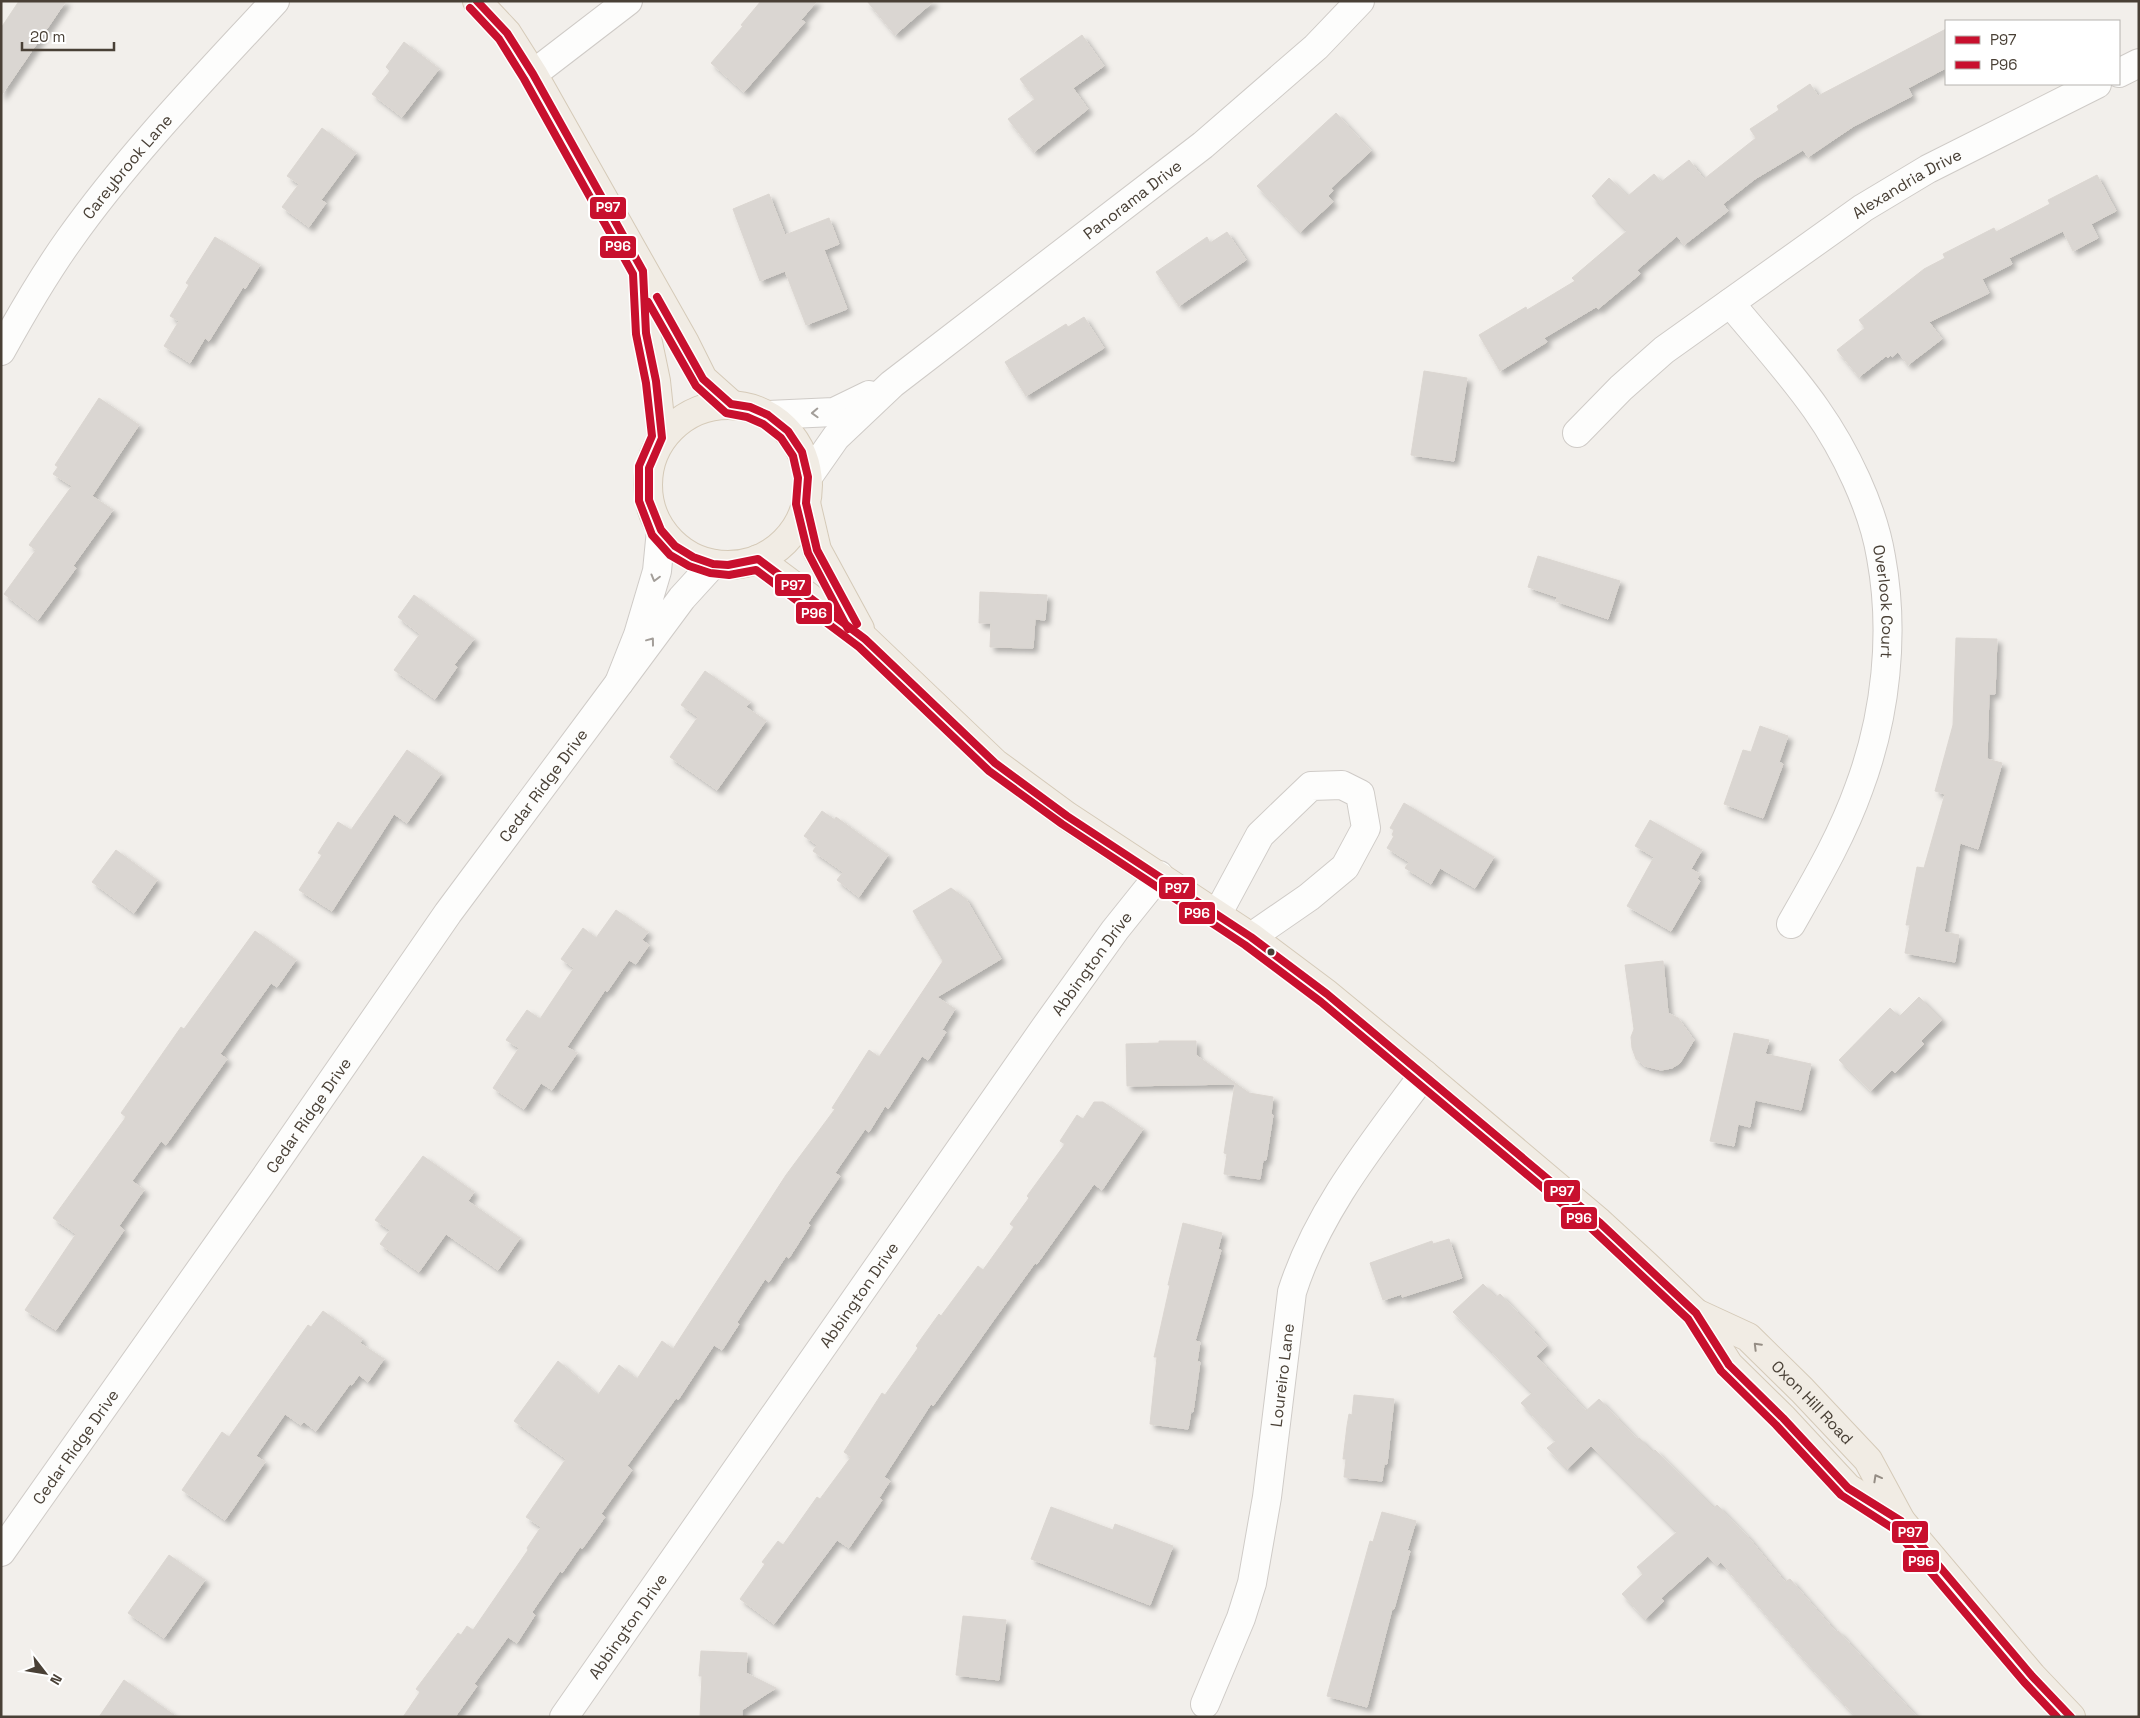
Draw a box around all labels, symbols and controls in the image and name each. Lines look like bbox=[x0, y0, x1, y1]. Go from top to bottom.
scale bar bbox=[22, 20, 115, 52]
legend bbox=[1945, 20, 2120, 85]
text: 20 m bbox=[30, 27, 65, 46]
text: P97 bbox=[1990, 30, 2016, 49]
text: P96 bbox=[1990, 55, 2017, 74]
street label: Careybrook Lane bbox=[77, 109, 177, 223]
street label: Alexandria Drive bbox=[1848, 143, 1965, 223]
street label: Panorama Drive bbox=[1079, 155, 1186, 244]
line badge: P97 bbox=[589, 196, 627, 220]
text: P97 bbox=[596, 198, 621, 216]
line badge: P96 bbox=[599, 235, 637, 259]
text: P96 bbox=[605, 237, 631, 255]
one-way arrow bbox=[811, 407, 819, 418]
street label: Overlook Court bbox=[1868, 543, 1898, 659]
line badge: P97 bbox=[774, 573, 812, 597]
one-way arrow bbox=[650, 574, 660, 582]
text: P97 bbox=[781, 576, 806, 594]
line badge: P96 bbox=[795, 601, 833, 625]
text: P96 bbox=[801, 604, 827, 622]
one-way arrow bbox=[645, 638, 653, 647]
street label: Cedar Ridge Drive bbox=[494, 724, 592, 846]
line badge: P97 bbox=[1158, 876, 1196, 900]
text: P97 bbox=[1165, 879, 1190, 897]
line badge: P96 bbox=[1178, 901, 1216, 925]
text: P96 bbox=[1184, 904, 1210, 922]
street label: Abbington Drive bbox=[1047, 907, 1136, 1020]
unlabelled marker bbox=[1266, 947, 1276, 957]
street label: Cedar Ridge Drive bbox=[261, 1053, 356, 1177]
line badge: P97 bbox=[1543, 1179, 1581, 1203]
text: P97 bbox=[1550, 1182, 1575, 1200]
line badge: P96 bbox=[1560, 1206, 1598, 1230]
text: P96 bbox=[1566, 1209, 1592, 1227]
street label: Abbington Drive bbox=[815, 1238, 903, 1351]
street label: Loureiro Lane bbox=[1265, 1322, 1299, 1428]
one-way arrow bbox=[1753, 1343, 1762, 1352]
street label: Oxon Hill Road bbox=[1767, 1356, 1858, 1449]
street label: Cedar Ridge Drive bbox=[28, 1385, 123, 1508]
one-way arrow bbox=[1874, 1474, 1884, 1483]
line badge: P97 bbox=[1891, 1520, 1929, 1544]
text: P97 bbox=[1898, 1523, 1923, 1541]
line badge: P96 bbox=[1902, 1549, 1940, 1573]
text: P96 bbox=[1908, 1552, 1934, 1570]
street label: Abbington Drive bbox=[583, 1569, 672, 1683]
north arrow bbox=[20, 1648, 70, 1698]
text: N bbox=[46, 1671, 66, 1688]

